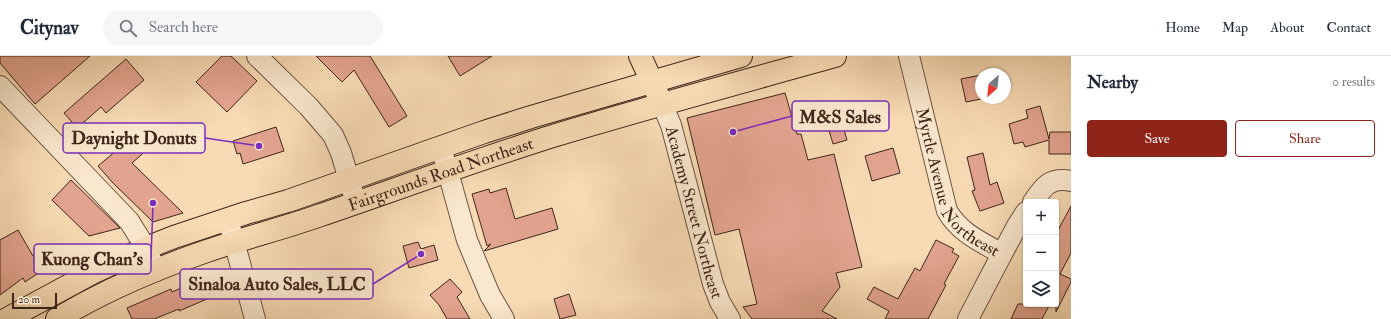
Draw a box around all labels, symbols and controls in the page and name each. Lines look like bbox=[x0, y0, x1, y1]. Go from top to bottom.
search box bbox=[103, 10, 383, 46]
text: Citynav bbox=[20, 16, 79, 40]
icon: search bbox=[117, 17, 139, 39]
text: Search here bbox=[149, 18, 218, 37]
text: Home bbox=[1165, 19, 1200, 36]
text: Map bbox=[1222, 19, 1248, 36]
text: About bbox=[1270, 19, 1304, 36]
text: Contact bbox=[1326, 19, 1371, 36]
north arrow bbox=[975, 68, 1011, 104]
text: Nearby bbox=[1087, 72, 1138, 93]
text: 0 results bbox=[1332, 74, 1375, 90]
callout: M&S Sales bbox=[792, 101, 889, 131]
text: M&S Sales bbox=[798, 106, 881, 129]
street label: Myrtle Avenue Northeast bbox=[911, 106, 1004, 262]
button: Save bbox=[1087, 120, 1227, 157]
button: Share bbox=[1235, 120, 1375, 157]
callout: Daynight Donuts bbox=[63, 123, 205, 153]
street label: Academy Street Northeast bbox=[660, 123, 728, 302]
text: Daynight Donuts bbox=[71, 127, 197, 150]
street label: Fairgrounds Road Northeast bbox=[345, 133, 537, 216]
map controls bbox=[1023, 199, 1059, 307]
button: + bbox=[1023, 199, 1059, 235]
button: − bbox=[1023, 235, 1059, 271]
callout: Kuong Chan's bbox=[34, 244, 151, 274]
text: Kuong Chan's bbox=[41, 248, 143, 271]
callout: Sinaloa Auto Sales, LLC bbox=[180, 269, 373, 299]
button: layers bbox=[1023, 271, 1059, 307]
text: Sinaloa Auto Sales, LLC bbox=[188, 273, 366, 296]
scale bar bbox=[12, 291, 57, 310]
text: 20 m bbox=[18, 293, 40, 306]

